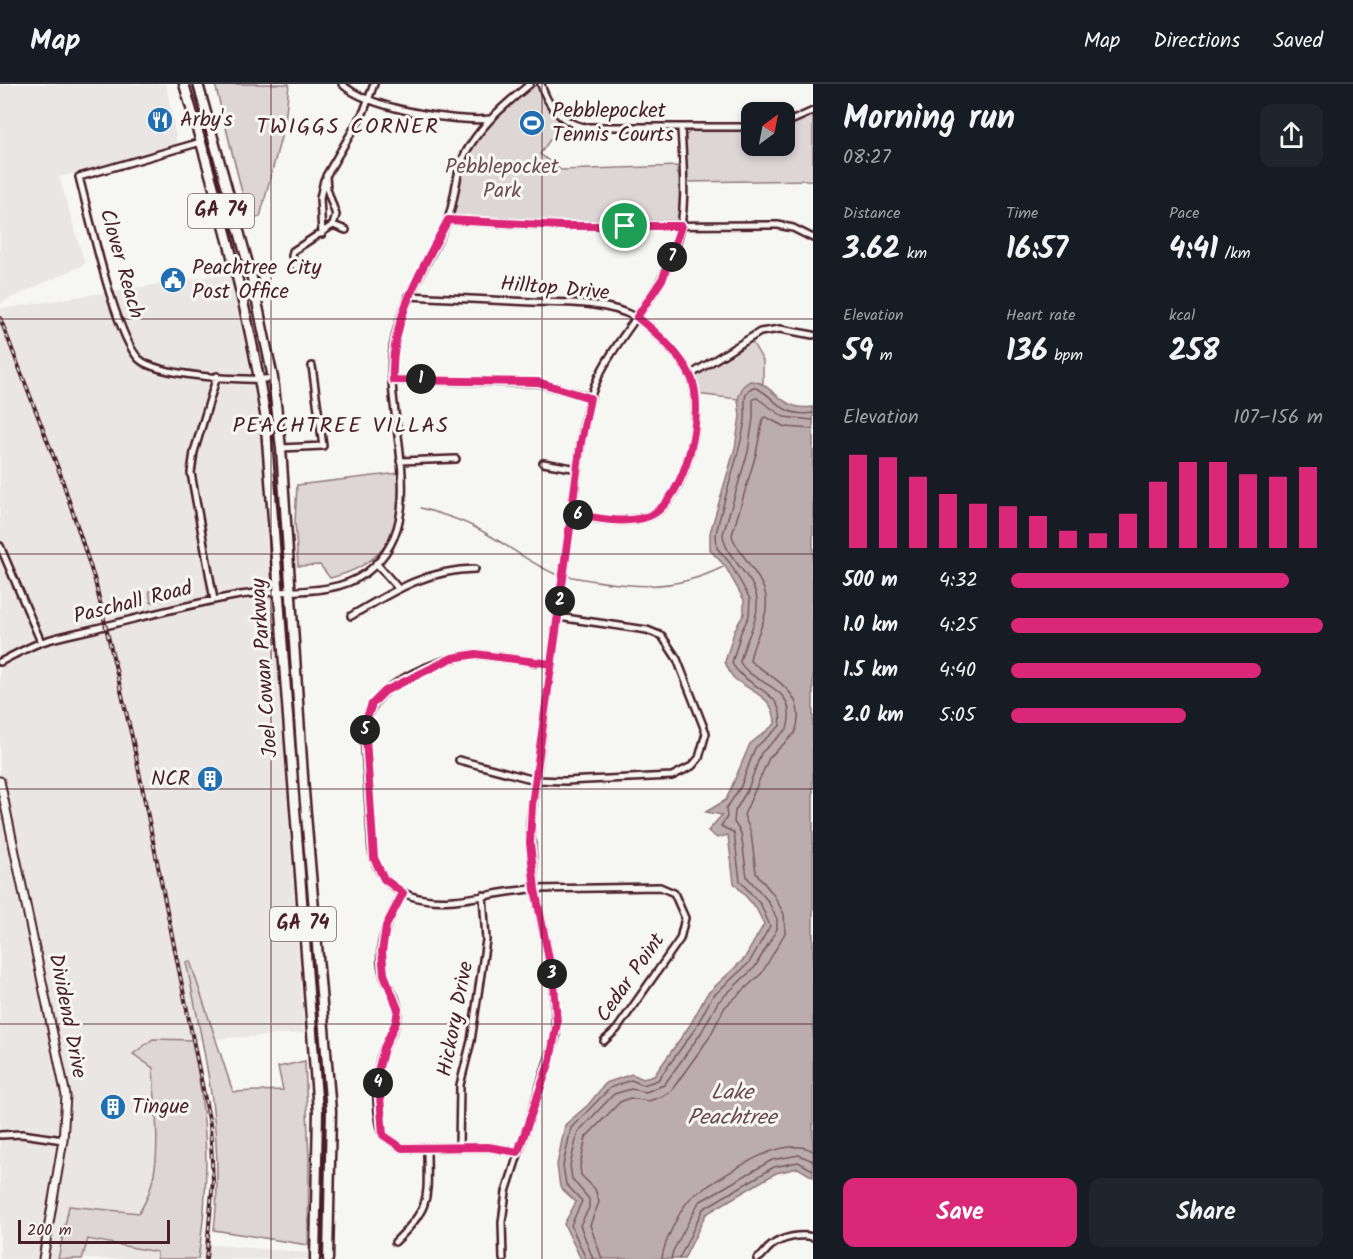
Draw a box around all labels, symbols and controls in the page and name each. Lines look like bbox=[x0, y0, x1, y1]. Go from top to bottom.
text: Map bbox=[30, 19, 81, 64]
text: Map bbox=[1084, 25, 1120, 58]
text: Directions bbox=[1153, 25, 1240, 58]
text: Saved bbox=[1273, 25, 1323, 58]
text: Morning run bbox=[843, 93, 1015, 146]
place label: Pebblepocket Tennis Courts bbox=[552, 95, 674, 152]
north arrow bbox=[741, 102, 795, 156]
map controls bbox=[741, 102, 795, 156]
place label: Arby's bbox=[180, 104, 233, 137]
button: share bbox=[1260, 104, 1323, 167]
restaurant icon: Arby's bbox=[145, 105, 175, 135]
sports icon: Pebblepocket Tennis Courts bbox=[517, 108, 547, 138]
district label: TWIGGS CORNER bbox=[257, 110, 439, 145]
text: 08:27 bbox=[843, 142, 891, 174]
park label: Pebblepocket Park bbox=[445, 151, 560, 208]
road number: GA 74 bbox=[188, 194, 254, 228]
pin bbox=[599, 200, 650, 251]
text: Distance bbox=[843, 201, 901, 226]
text: Time bbox=[1006, 201, 1038, 226]
text: Pace bbox=[1169, 201, 1200, 226]
street label: Clover Reach bbox=[90, 205, 152, 323]
icon: arrive bbox=[608, 209, 641, 242]
text: 3.62 bbox=[843, 226, 900, 274]
text: 16:57 bbox=[1006, 226, 1068, 274]
text: 4:41 bbox=[1169, 226, 1218, 274]
text: km bbox=[900, 241, 927, 266]
text: /km bbox=[1218, 241, 1250, 266]
pin: 7 bbox=[657, 242, 687, 272]
text: 7 bbox=[668, 244, 676, 269]
place label: Peachtree City Post Office bbox=[192, 252, 321, 309]
public building icon: Peachtree City Post Office bbox=[158, 265, 188, 295]
street label: Hilltop Drive bbox=[499, 268, 611, 310]
text: Elevation bbox=[843, 303, 904, 328]
text: Heart rate bbox=[1006, 303, 1076, 328]
text: kcal bbox=[1169, 303, 1195, 328]
text: 59 bbox=[843, 328, 873, 376]
text: 136 bbox=[1006, 328, 1048, 376]
text: 258 bbox=[1169, 328, 1219, 376]
text: m bbox=[873, 343, 893, 368]
text: bpm bbox=[1048, 343, 1083, 368]
pin: 1 bbox=[406, 364, 436, 394]
text: 1 bbox=[419, 366, 423, 391]
text: Elevation bbox=[843, 402, 919, 434]
text: 107–156 m bbox=[1233, 402, 1323, 434]
district label: PEACHTREE VILLAS bbox=[233, 409, 449, 444]
pin: 6 bbox=[563, 500, 593, 530]
text: 6 bbox=[574, 502, 582, 527]
text: 500 m bbox=[843, 565, 898, 597]
text: 4:32 bbox=[939, 565, 978, 597]
street label: Paschall Road bbox=[70, 572, 196, 634]
street label: Joel Cowan Parkway bbox=[242, 577, 288, 759]
pin: 2 bbox=[545, 586, 575, 616]
text: 2 bbox=[555, 588, 565, 613]
text: 1.0 km bbox=[843, 610, 898, 642]
text: 4:25 bbox=[939, 610, 977, 642]
text: 1.5 km bbox=[843, 655, 898, 687]
text: 4:40 bbox=[939, 655, 976, 687]
text: 2.0 km bbox=[843, 700, 904, 732]
text: 5:05 bbox=[939, 700, 975, 732]
pin: 5 bbox=[350, 715, 380, 745]
text: 5 bbox=[361, 717, 369, 742]
place label: NCR bbox=[151, 763, 190, 796]
building icon: NCR bbox=[195, 764, 225, 794]
road number: GA 74 bbox=[270, 907, 336, 941]
street label: Cedar Point bbox=[588, 926, 675, 1030]
street label: Dividend Drive bbox=[39, 951, 95, 1082]
street label: Hickory Drive bbox=[429, 958, 483, 1079]
pin: 3 bbox=[537, 959, 567, 989]
text: 3 bbox=[548, 961, 556, 986]
pin: 4 bbox=[363, 1068, 393, 1098]
text: 4 bbox=[374, 1070, 382, 1095]
water label: Lake Peachtree bbox=[687, 1076, 779, 1136]
place label: Tingue bbox=[132, 1091, 190, 1124]
building icon: Tingue bbox=[98, 1092, 128, 1122]
button: Save bbox=[843, 1178, 1077, 1247]
button: Share bbox=[1089, 1178, 1323, 1247]
scale bar bbox=[18, 1217, 170, 1244]
text: 200 m bbox=[27, 1218, 71, 1243]

